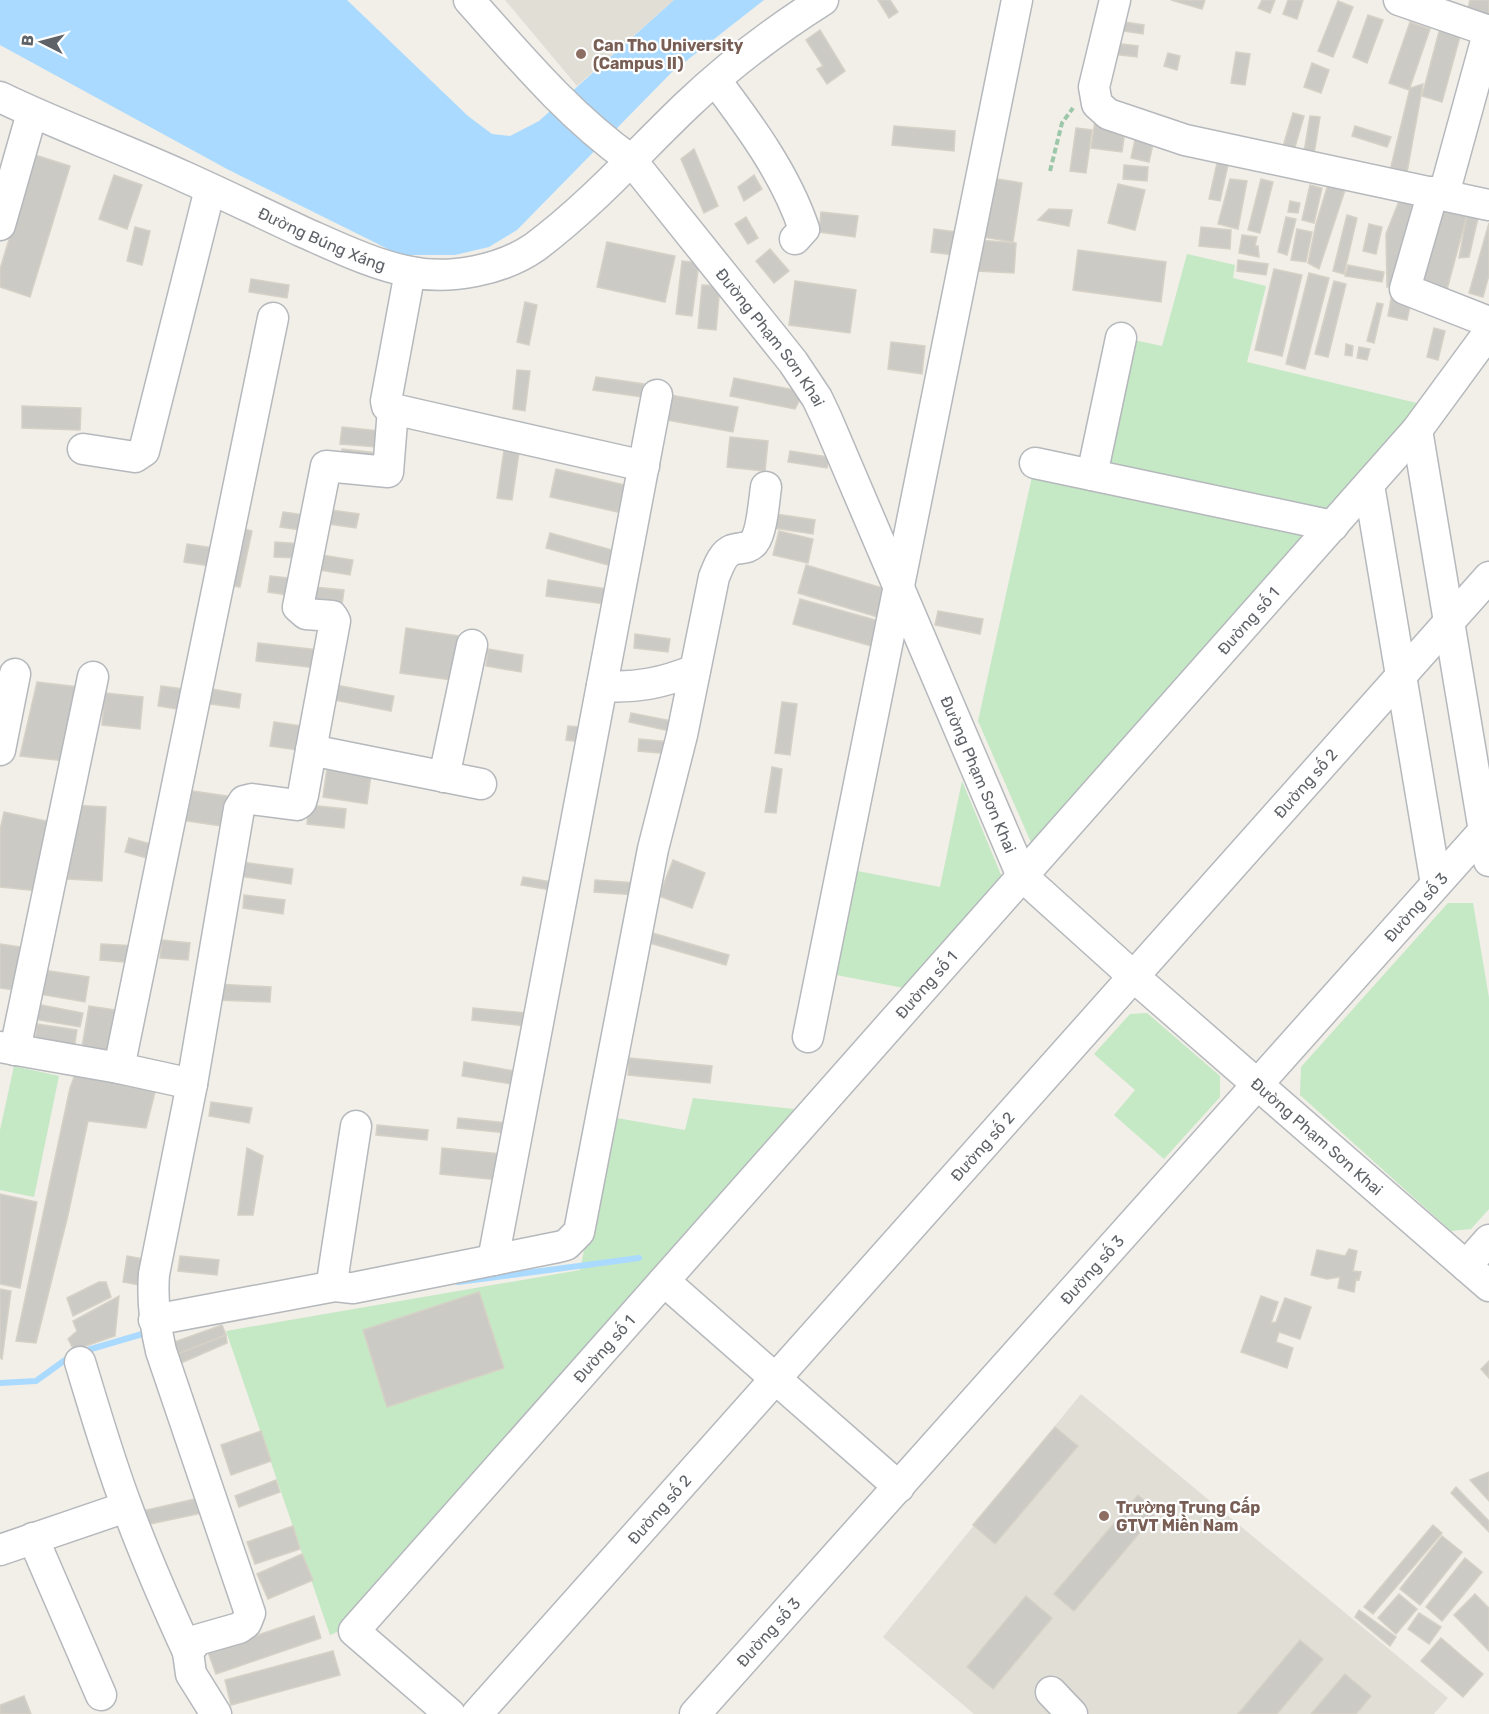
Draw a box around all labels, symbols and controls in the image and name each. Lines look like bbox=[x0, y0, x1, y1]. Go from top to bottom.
north arrow bbox=[12, 12, 72, 72]
text: B bbox=[18, 34, 38, 47]
place label: Can Tho University (Campus II) bbox=[593, 36, 744, 73]
marker: Can Tho University (Campus II) bbox=[574, 47, 588, 61]
street label: Đường Búng Xáng bbox=[255, 203, 388, 275]
street label: Đường Phạm Sơn Khai bbox=[712, 265, 829, 410]
street label: Đường số 1 bbox=[1214, 583, 1283, 659]
street label: Đường Phạm Sơn Khai bbox=[936, 693, 1020, 856]
street label: Đường số 2 bbox=[1270, 745, 1342, 822]
street label: Đường số 3 bbox=[1380, 869, 1452, 946]
street label: Đường số 1 bbox=[892, 947, 961, 1023]
street label: Đường Phạm Sơn Khai bbox=[1247, 1074, 1387, 1199]
street label: Đường số 2 bbox=[947, 1108, 1018, 1185]
street label: Đường số 3 bbox=[1056, 1231, 1128, 1308]
street label: Đường số 1 bbox=[569, 1311, 639, 1387]
street label: Đường số 2 bbox=[624, 1471, 695, 1548]
place label: Trường Trung Cấp GTVT Miền Nam bbox=[1116, 1496, 1260, 1535]
marker: Trường Trung Cấp GTVT Miền Nam bbox=[1097, 1509, 1111, 1523]
street label: Đường số 3 bbox=[733, 1594, 805, 1671]

